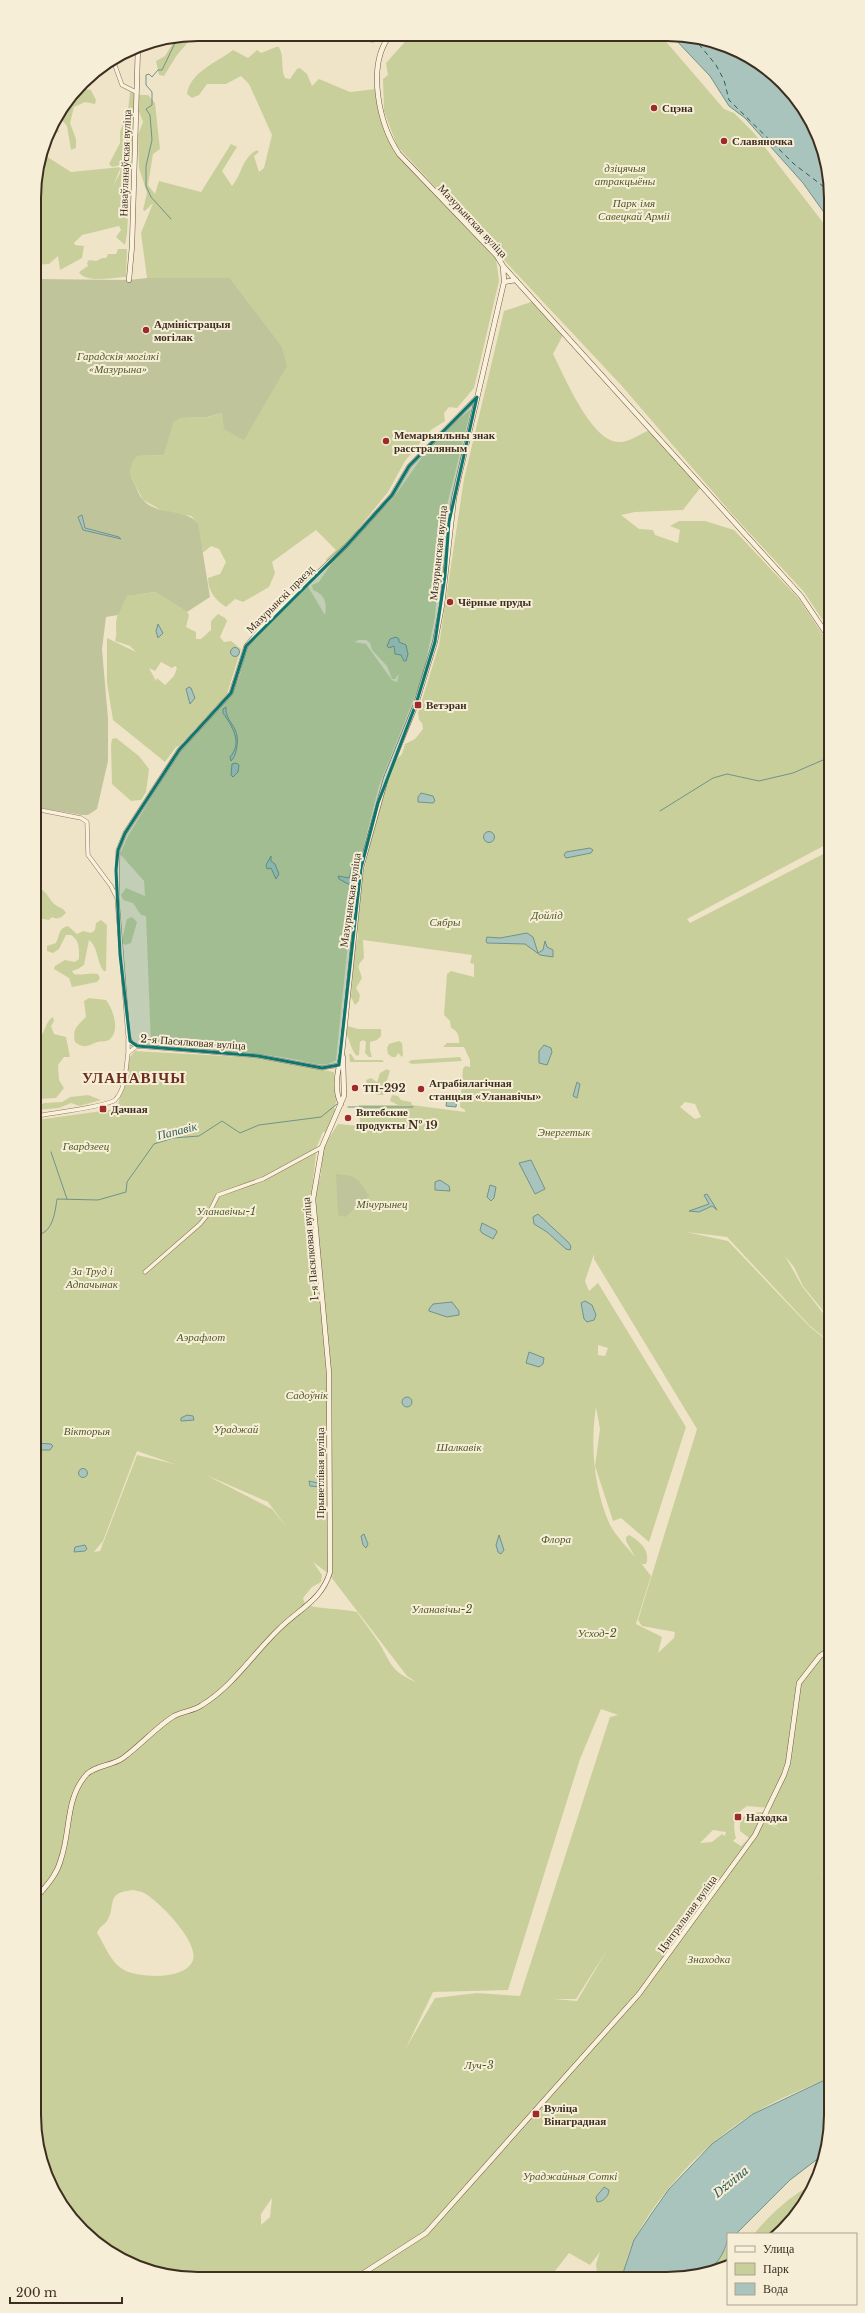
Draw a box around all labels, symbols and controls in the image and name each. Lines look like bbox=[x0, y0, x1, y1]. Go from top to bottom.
place label: Сцэна bbox=[662, 101, 693, 115]
marker: Сцэна bbox=[649, 103, 659, 113]
street label: Наваўланаўская вуліца bbox=[116, 109, 134, 217]
place label: Славяночка bbox=[732, 134, 793, 148]
marker: Славяночка bbox=[719, 136, 729, 146]
park label: дзіцячыя атракцыёны bbox=[595, 161, 656, 188]
street label: Мазурынская вуліца bbox=[435, 181, 511, 261]
park label: Парк імя Савецкай Арміі bbox=[598, 196, 670, 223]
place label: Адміністрацыя могілак bbox=[154, 317, 230, 344]
marker: Адміністрацыя могілак bbox=[141, 325, 151, 335]
park label: Гарадскія могілкі «Мазурына» bbox=[76, 349, 159, 376]
place label: Мемарыяльны знак расстраляным bbox=[394, 428, 496, 455]
marker: Мемарыяльны знак расстраляным bbox=[381, 436, 391, 446]
street label: Мазурынская вуліца bbox=[426, 505, 450, 601]
street label: Мазурынскі праезд bbox=[243, 562, 317, 636]
place label: Чёрные пруды bbox=[458, 595, 531, 609]
marker: Чёрные пруды bbox=[445, 597, 455, 607]
place label: Ветэран bbox=[426, 698, 467, 712]
marker: Ветэран bbox=[413, 700, 423, 710]
street label: Мазурынская вуліца bbox=[336, 852, 364, 948]
park label: Дойлід bbox=[530, 908, 563, 922]
park label: Сябры bbox=[430, 915, 461, 929]
street label: 2-я Пасялковая вуліца bbox=[140, 1031, 246, 1053]
district label: УЛАНАВІЧЫ bbox=[82, 1068, 186, 1087]
place label: Аграбіялагічная станцыя «Уланавічы» bbox=[429, 1076, 541, 1103]
place label: ТП-292 bbox=[363, 1081, 406, 1095]
marker: ТП-292 bbox=[350, 1083, 360, 1093]
marker: Аграбіялагічная станцыя «Уланавічы» bbox=[416, 1084, 426, 1094]
place label: Дачная bbox=[111, 1102, 148, 1116]
marker: Дачная bbox=[98, 1104, 108, 1114]
place label: Витебские продукты № 19 bbox=[356, 1105, 438, 1132]
marker: Витебские продукты № 19 bbox=[343, 1113, 353, 1123]
water label: Папавік bbox=[154, 1118, 199, 1143]
park label: Энергетык bbox=[538, 1125, 591, 1139]
park label: Гвардзеец bbox=[62, 1139, 110, 1153]
street label: 1-я Пасялковая вуліца bbox=[298, 1196, 322, 1301]
park label: Мічурынец bbox=[356, 1197, 408, 1211]
park label: Уланавічы-1 bbox=[196, 1204, 256, 1218]
park label: За Труд і Адпачынак bbox=[65, 1264, 119, 1291]
park label: Аэрафлот bbox=[176, 1330, 225, 1344]
park label: Садоўнік bbox=[286, 1388, 329, 1402]
park label: Ураджай bbox=[214, 1422, 259, 1436]
park label: Вікторыя bbox=[64, 1424, 110, 1438]
street label: Прыветлівая вуліца bbox=[313, 1427, 327, 1519]
park label: Шалкавік bbox=[435, 1440, 482, 1454]
park label: Флора bbox=[541, 1532, 572, 1546]
park label: Уланавічы-2 bbox=[412, 1602, 473, 1616]
park label: Усход-2 bbox=[577, 1626, 617, 1640]
place label: Находка bbox=[746, 1810, 788, 1824]
marker: Находка bbox=[733, 1812, 743, 1822]
street label: Цэнтральная вуліца bbox=[654, 1872, 720, 1956]
park label: Знаходка bbox=[688, 1952, 731, 1966]
park label: Луч-3 bbox=[463, 2058, 494, 2072]
place label: Вуліца Вінаградная bbox=[544, 2101, 606, 2128]
marker: Вуліца Вінаградная bbox=[531, 2109, 541, 2119]
water label: Dźvina bbox=[709, 2163, 752, 2201]
park label: Ураджайныя Соткі bbox=[523, 2169, 617, 2183]
legend bbox=[727, 2233, 857, 2305]
text: Улица bbox=[763, 2241, 795, 2256]
text: Парк bbox=[763, 2261, 789, 2276]
scale bar bbox=[10, 2279, 122, 2305]
text: Вода bbox=[763, 2281, 789, 2296]
text: 200 m bbox=[16, 2285, 57, 2300]

